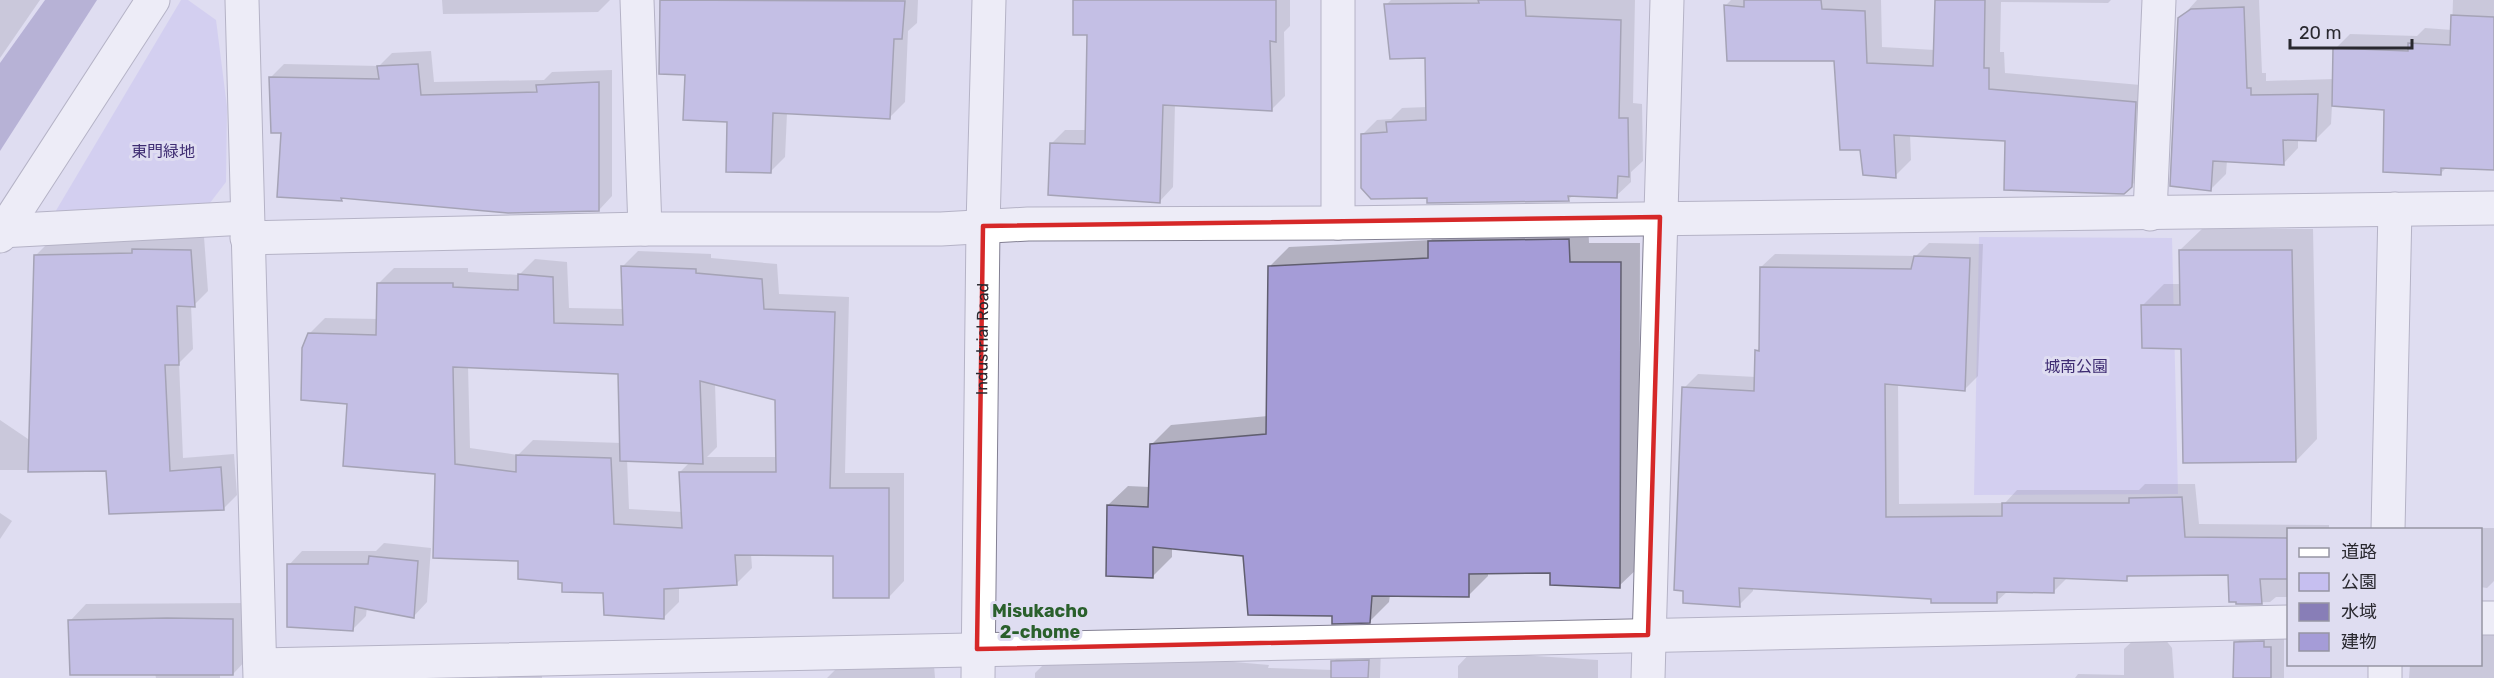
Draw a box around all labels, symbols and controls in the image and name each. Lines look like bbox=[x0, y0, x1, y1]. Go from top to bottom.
scale bar bbox=[2290, 12, 2412, 50]
text: 20 m bbox=[2299, 22, 2341, 44]
park label: 東門緑地 bbox=[131, 142, 195, 161]
street label: Industrial Road bbox=[972, 283, 992, 395]
park label: 城南公園 bbox=[2044, 357, 2108, 376]
legend bbox=[2287, 528, 2482, 666]
text: 道路 bbox=[2341, 541, 2377, 563]
text: 公園 bbox=[2341, 571, 2377, 593]
district label: Misukacho 2-chome bbox=[992, 600, 1088, 643]
text: 水域 bbox=[2341, 601, 2377, 623]
text: 建物 bbox=[2341, 631, 2377, 653]

